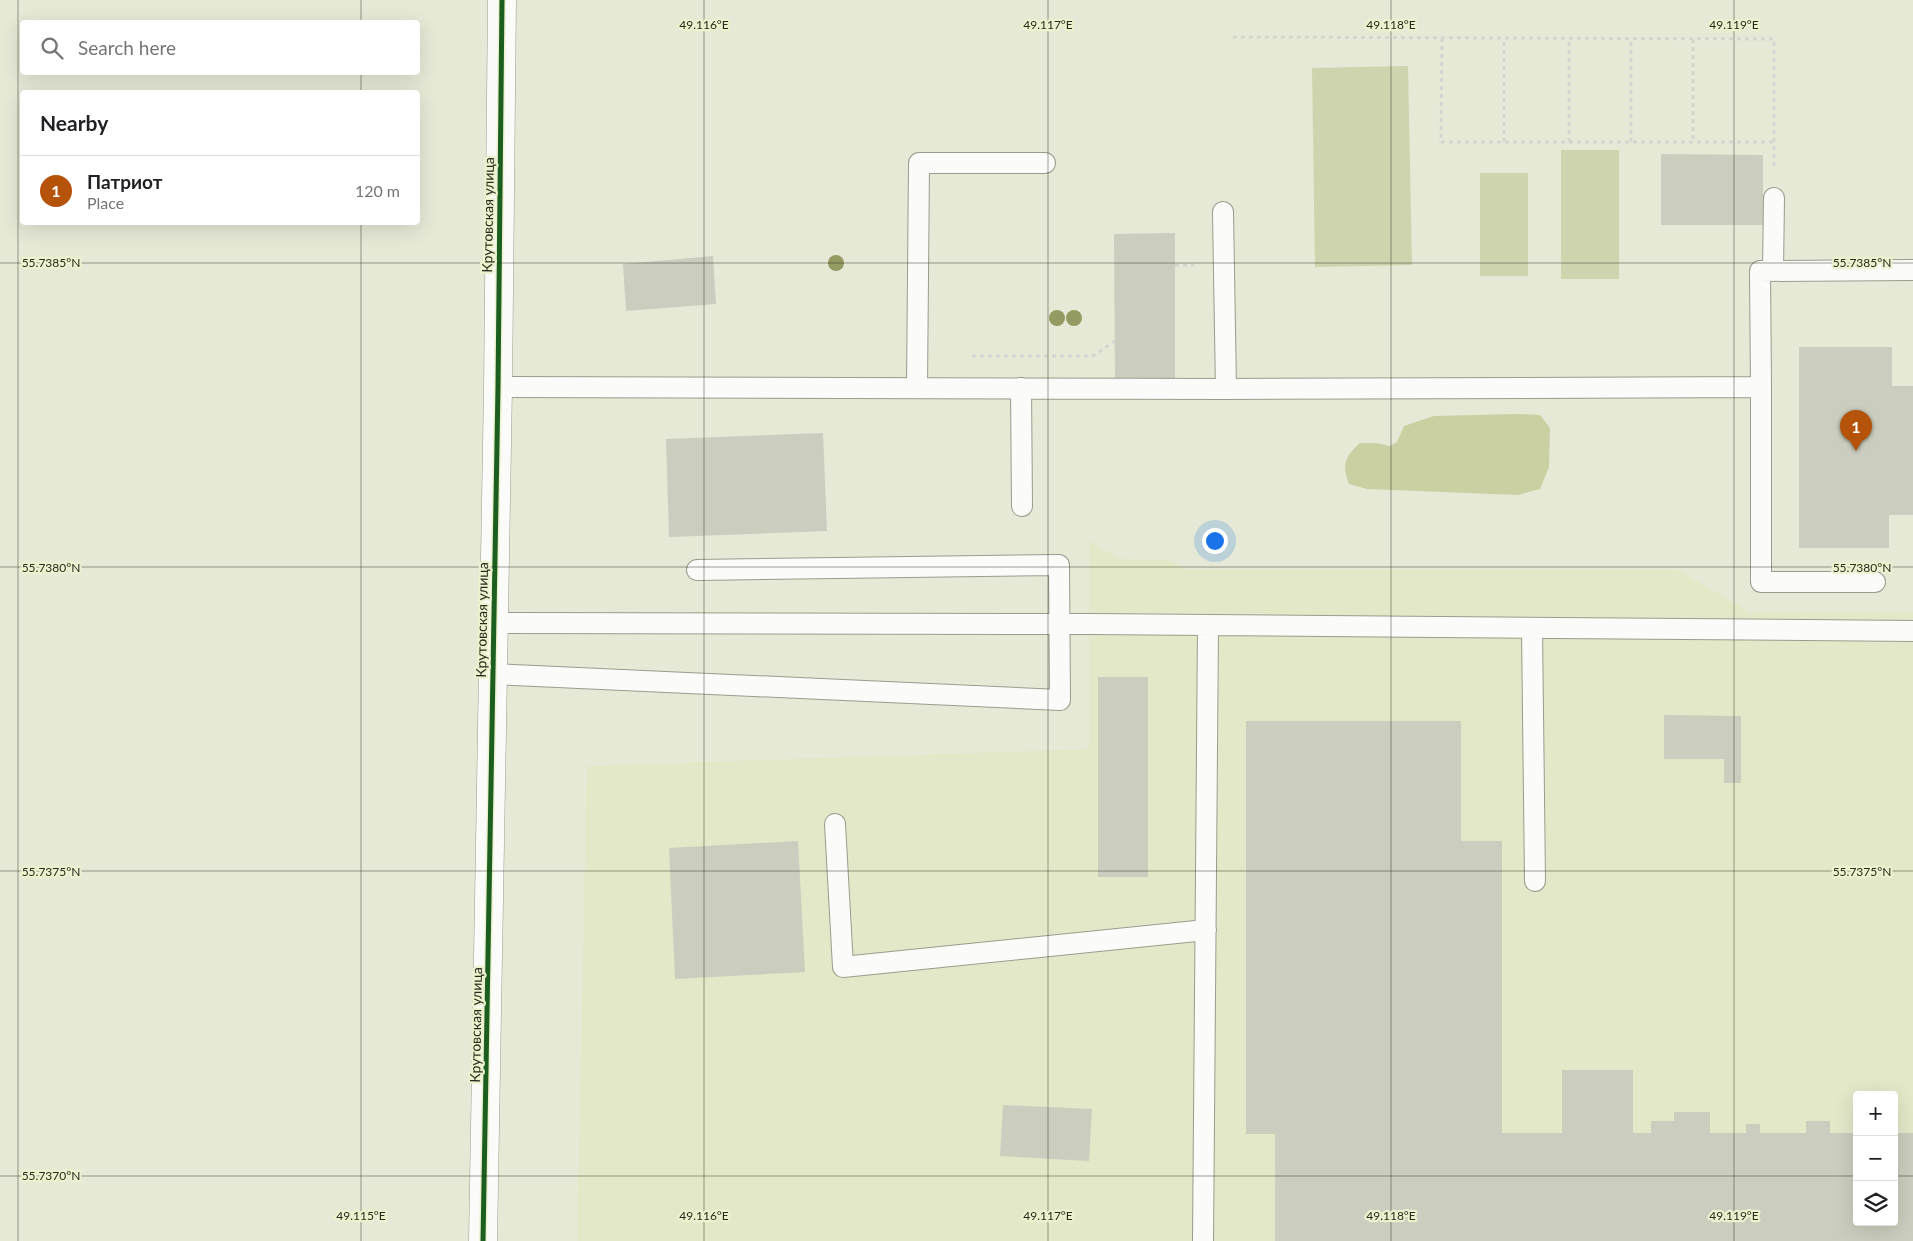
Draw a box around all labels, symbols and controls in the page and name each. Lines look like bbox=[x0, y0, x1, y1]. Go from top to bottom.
text: 49.116°E bbox=[679, 17, 729, 32]
text: 49.117°E bbox=[1023, 17, 1073, 32]
text: 49.118°E bbox=[1366, 17, 1416, 32]
text: 49.119°E bbox=[1709, 17, 1759, 32]
search box bbox=[20, 20, 420, 75]
icon: search bbox=[38, 34, 66, 62]
text: Search here bbox=[78, 36, 176, 59]
text: Nearby bbox=[40, 110, 108, 135]
street label: Крутовская улица bbox=[478, 157, 497, 273]
text: Патриот bbox=[87, 170, 162, 193]
text: 1 bbox=[51, 181, 61, 200]
text: 120 m bbox=[355, 181, 400, 200]
text: Place bbox=[87, 193, 124, 212]
text: 55.7385°N bbox=[22, 255, 80, 270]
text: 55.7385°N bbox=[1833, 255, 1891, 270]
pin: 1 bbox=[1840, 410, 1872, 451]
your location bbox=[1202, 528, 1228, 554]
text: 55.7380°N bbox=[22, 560, 80, 575]
text: 55.7380°N bbox=[1833, 560, 1891, 575]
street label: Крутовская улица bbox=[472, 562, 491, 678]
text: 55.7375°N bbox=[22, 864, 80, 879]
text: 55.7375°N bbox=[1833, 864, 1891, 879]
street label: Крутовская улица bbox=[466, 967, 485, 1083]
map controls bbox=[1853, 1091, 1898, 1226]
button: + bbox=[1853, 1091, 1898, 1136]
button: − bbox=[1853, 1136, 1898, 1181]
text: 55.7370°N bbox=[22, 1168, 80, 1183]
button: layers bbox=[1853, 1181, 1898, 1226]
text: 49.115°E bbox=[336, 1208, 386, 1223]
text: 49.116°E bbox=[679, 1208, 729, 1223]
text: 49.117°E bbox=[1023, 1208, 1073, 1223]
text: 49.118°E bbox=[1366, 1208, 1416, 1223]
text: 49.119°E bbox=[1709, 1208, 1759, 1223]

